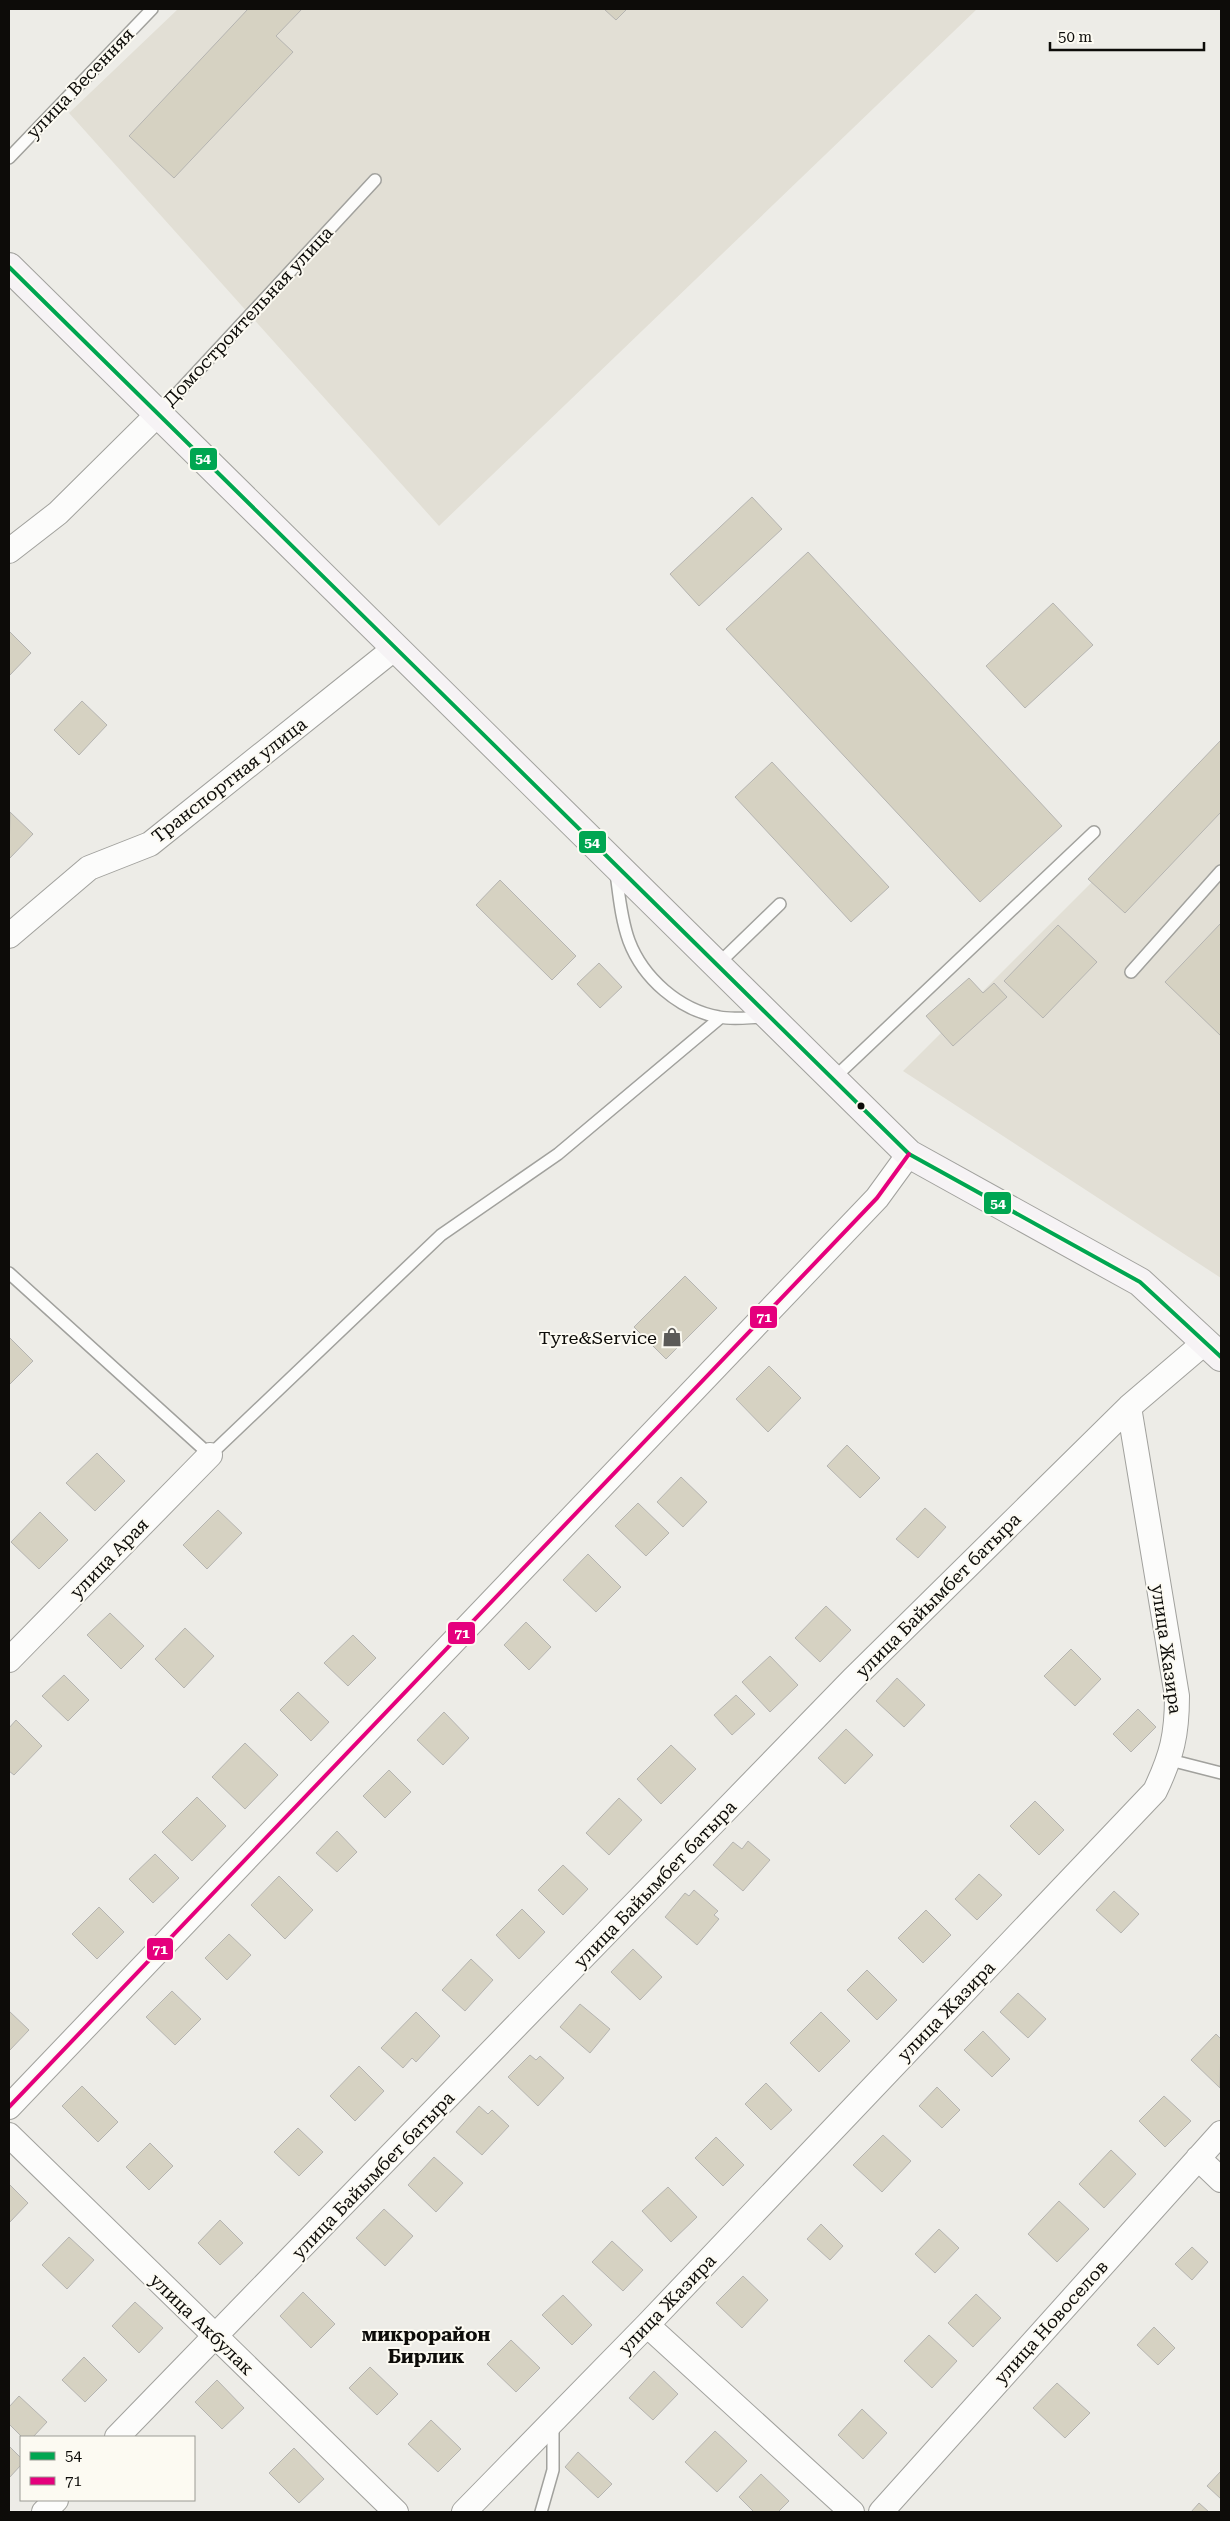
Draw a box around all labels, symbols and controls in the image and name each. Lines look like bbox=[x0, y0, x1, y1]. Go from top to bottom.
scale bar bbox=[1050, 20, 1204, 52]
street label: улица Весенняя bbox=[22, 23, 138, 143]
text: 50 m bbox=[1058, 28, 1093, 46]
street label: Домостроительная улица bbox=[159, 222, 337, 410]
line badge: 54 bbox=[189, 447, 218, 471]
text: 54 bbox=[195, 450, 211, 466]
street label: Транспортная улица bbox=[147, 713, 311, 847]
line badge: 54 bbox=[578, 830, 607, 854]
text: 54 bbox=[584, 834, 600, 850]
unlabelled marker bbox=[856, 1101, 866, 1111]
line badge: 54 bbox=[983, 1191, 1012, 1215]
text: 54 bbox=[990, 1195, 1006, 1211]
line badge: 71 bbox=[749, 1305, 778, 1329]
text: 71 bbox=[756, 1309, 772, 1325]
shop icon: Tyre&Service bbox=[661, 1326, 683, 1348]
place label: Tyre&Service bbox=[539, 1327, 657, 1348]
street label: улица Байымбет батыра bbox=[851, 1508, 1025, 1682]
street label: улица Арая bbox=[65, 1513, 153, 1603]
street label: улица Жазира bbox=[1148, 1583, 1187, 1715]
line badge: 71 bbox=[447, 1621, 476, 1645]
text: 71 bbox=[454, 1625, 470, 1641]
street label: улица Байымбет батыра bbox=[569, 1796, 741, 1972]
line badge: 71 bbox=[146, 1937, 174, 1961]
text: 71 bbox=[152, 1941, 168, 1957]
street label: улица Жазира bbox=[893, 1957, 999, 2065]
street label: улица Байымбет батыра bbox=[287, 2087, 459, 2263]
street label: улица Жазира bbox=[614, 2250, 720, 2358]
street label: улица Новоселов bbox=[990, 2256, 1112, 2388]
street label: улица Акбулак bbox=[146, 2269, 258, 2379]
district label: микрорайон Бирлик bbox=[362, 2323, 490, 2368]
legend bbox=[20, 2436, 195, 2501]
text: 54 bbox=[65, 2447, 82, 2465]
text: 71 bbox=[65, 2472, 82, 2490]

